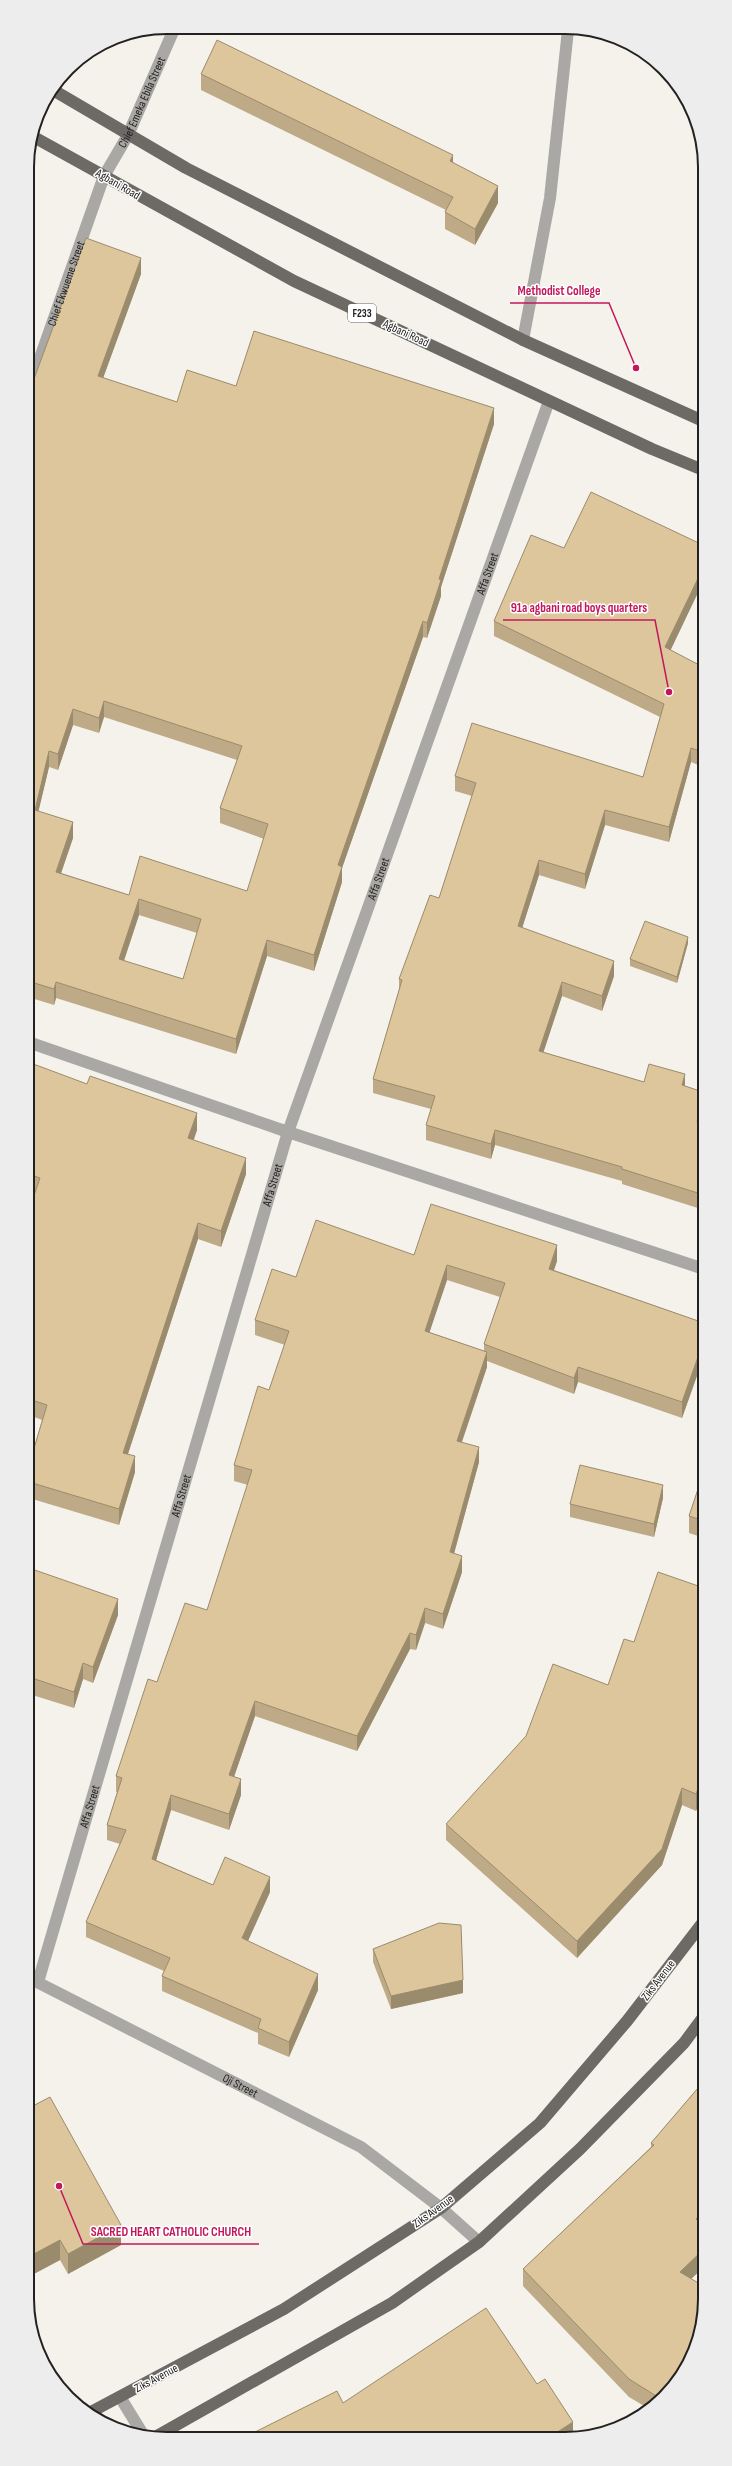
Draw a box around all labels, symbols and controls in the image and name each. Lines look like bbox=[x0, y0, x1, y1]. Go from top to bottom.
street label: Chief Emeka Ebila Street bbox=[115, 54, 169, 151]
street label: Agbani Road bbox=[92, 165, 143, 203]
street label: Chief Ekwueme Street bbox=[45, 239, 89, 328]
callout: Methodist College bbox=[510, 278, 609, 303]
text: Methodist College bbox=[517, 283, 601, 299]
road number: F233 bbox=[348, 304, 376, 322]
street label: Agbani Road bbox=[380, 316, 431, 351]
street label: Affa Street bbox=[473, 550, 502, 598]
callout: 91a agbani road boys quarters bbox=[503, 595, 655, 620]
text: 91a agbani road boys quarters bbox=[511, 600, 647, 616]
street label: Affa Street bbox=[364, 855, 393, 903]
street label: Affa Street bbox=[259, 1161, 286, 1209]
street label: Affa Street bbox=[168, 1472, 195, 1520]
street label: Affa Street bbox=[76, 1783, 104, 1831]
street label: Ziks Avenue bbox=[638, 1957, 679, 2004]
street label: Oji Street bbox=[220, 2071, 260, 2101]
street label: Ziks Avenue bbox=[410, 2191, 457, 2231]
callout: SACRED HEART CATHOLIC CHURCH bbox=[83, 2219, 259, 2244]
text: SACRED HEART CATHOLIC CHURCH bbox=[91, 2224, 251, 2240]
street label: Ziks Avenue bbox=[132, 2361, 181, 2396]

